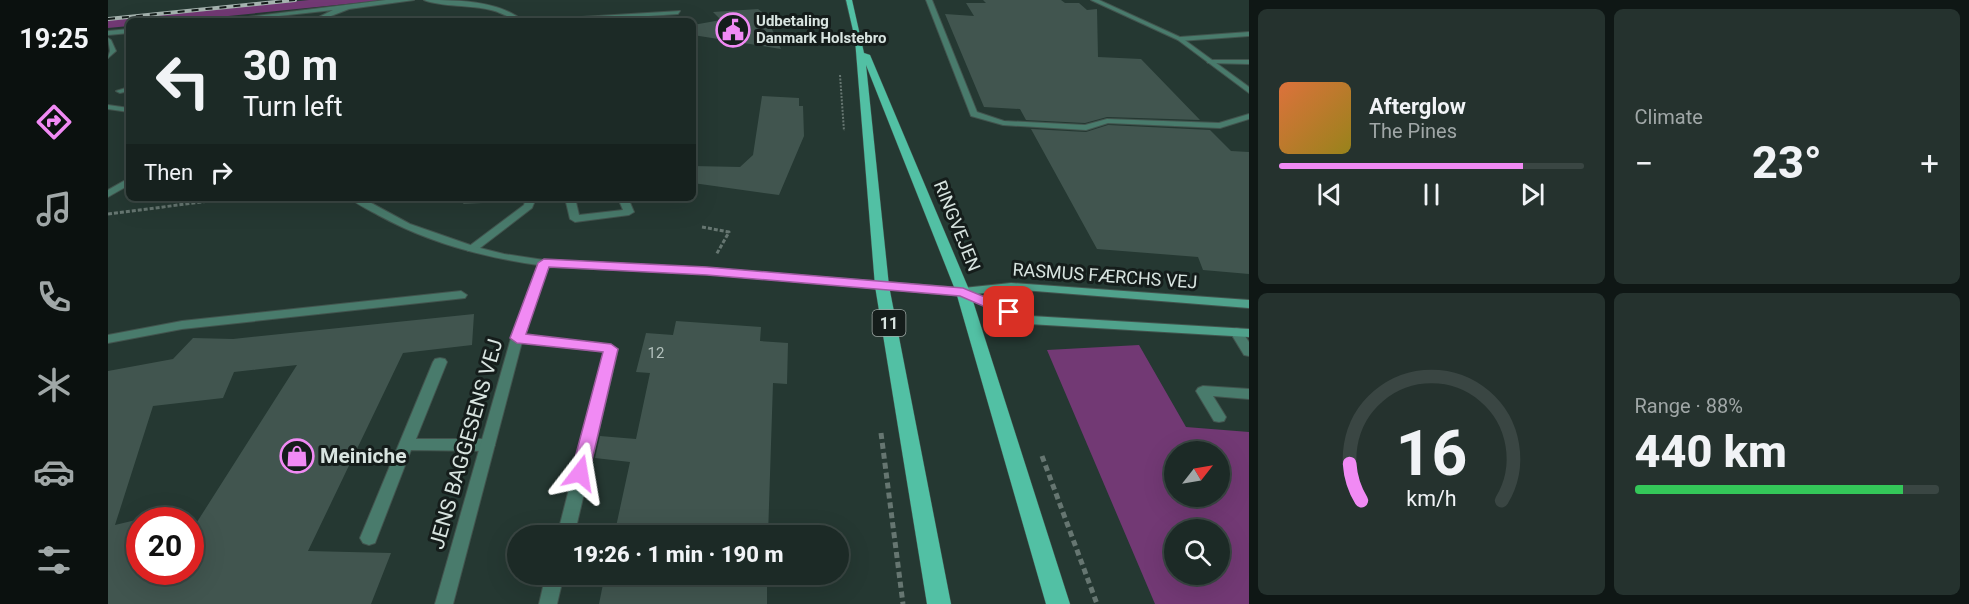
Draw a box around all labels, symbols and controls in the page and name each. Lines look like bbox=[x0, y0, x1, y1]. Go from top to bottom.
public building icon: Udbetaling Danmark Holstebro bbox=[715, 12, 751, 48]
place label: Udbetaling Danmark Holstebro bbox=[756, 12, 887, 47]
text: 19:25 bbox=[19, 23, 89, 55]
text: 30 m bbox=[243, 41, 338, 90]
icon: left bbox=[144, 42, 222, 120]
text: Turn left bbox=[243, 91, 343, 123]
text: Afterglow bbox=[1369, 94, 1466, 119]
icon: directions bbox=[33, 101, 75, 143]
text: Climate bbox=[1635, 105, 1703, 129]
text: The Pines bbox=[1369, 119, 1457, 143]
text: 23° bbox=[1752, 136, 1822, 189]
text: − bbox=[1635, 144, 1653, 183]
text: + bbox=[1920, 144, 1939, 183]
icon: right bbox=[205, 156, 238, 189]
text: Then bbox=[144, 160, 193, 185]
street label: RINGVEJEN bbox=[930, 177, 985, 274]
icon: previous bbox=[1313, 178, 1346, 211]
icon: pause bbox=[1415, 178, 1448, 211]
icon: next bbox=[1516, 178, 1549, 211]
icon: music bbox=[33, 188, 75, 230]
street label: RASMUS FÆRCHS VEJ bbox=[1012, 259, 1198, 292]
icon: phone bbox=[33, 276, 75, 318]
pin bbox=[983, 286, 1034, 337]
icon: arrive bbox=[992, 295, 1025, 328]
road number: 11 bbox=[872, 310, 906, 336]
street label: JENS BAGGESENS VEJ bbox=[425, 336, 507, 552]
house number: 12 bbox=[648, 344, 664, 362]
icon: climate bbox=[33, 364, 75, 406]
text: Range · 88% bbox=[1635, 394, 1743, 418]
text: 16 bbox=[1395, 417, 1467, 490]
text: 440 km bbox=[1635, 425, 1787, 478]
shop icon: Meiniche bbox=[279, 438, 315, 474]
position arrow bbox=[548, 441, 612, 505]
north arrow bbox=[1164, 441, 1230, 507]
map controls bbox=[1164, 441, 1230, 585]
place label: Meiniche bbox=[320, 444, 407, 468]
icon: car bbox=[33, 451, 75, 493]
text: km/h bbox=[1406, 486, 1456, 511]
speed limit sign: 20 bbox=[126, 507, 204, 585]
button: search bbox=[1164, 519, 1230, 585]
icon: filters bbox=[33, 539, 75, 581]
text: 19:26 · 1 min · 190 m bbox=[573, 542, 783, 567]

